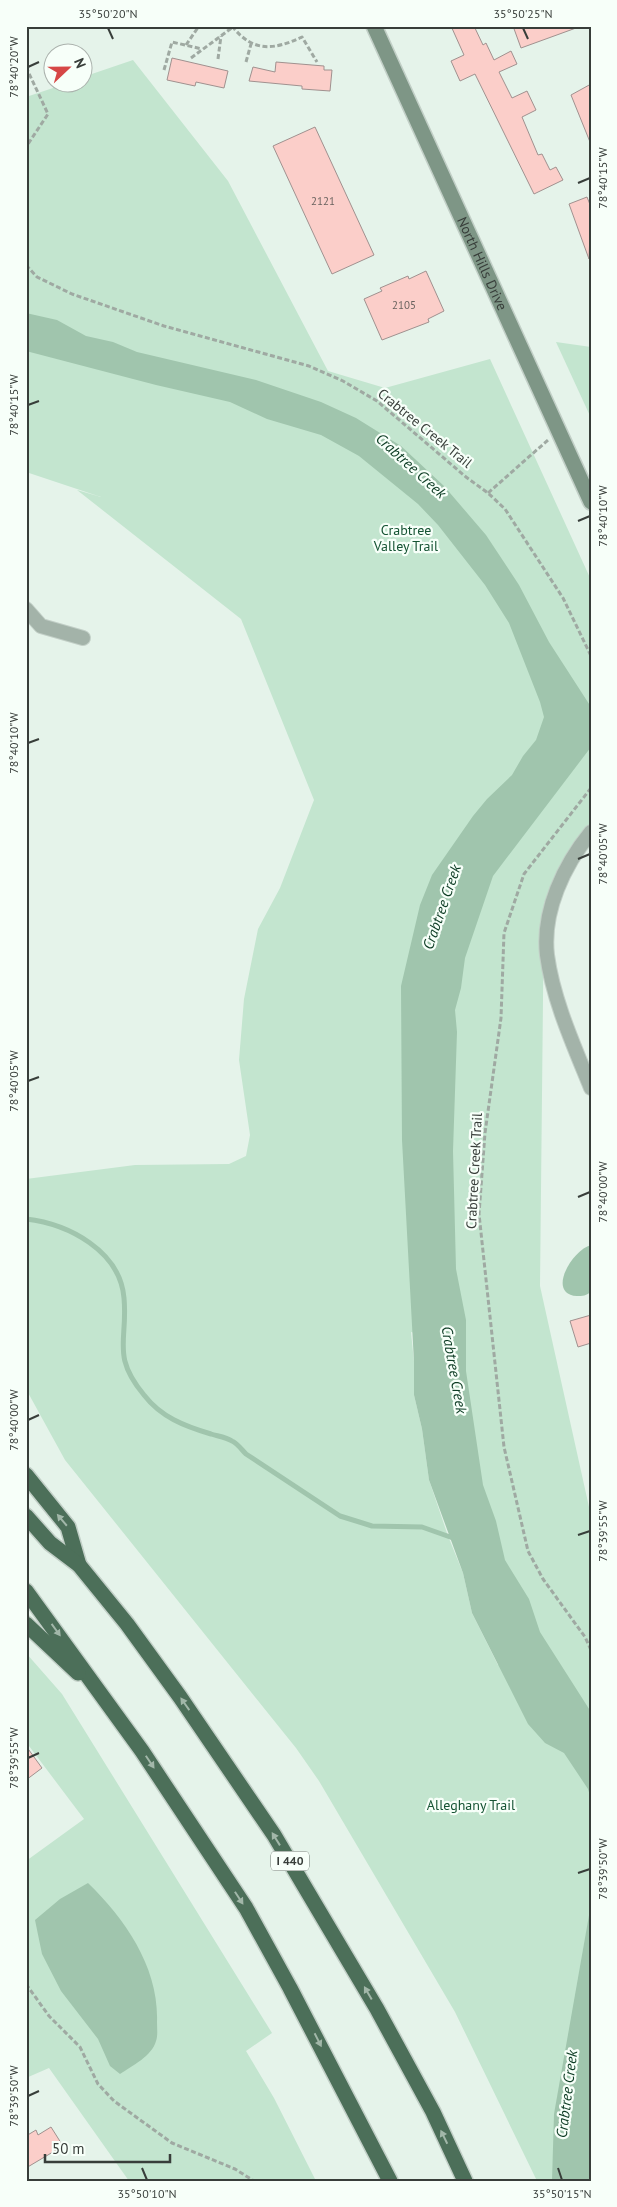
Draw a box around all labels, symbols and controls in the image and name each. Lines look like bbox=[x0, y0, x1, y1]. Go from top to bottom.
text: 35°50'20"N bbox=[78, 6, 138, 21]
text: 35°50'25"N bbox=[493, 6, 553, 21]
text: 78°40'20"W bbox=[6, 36, 21, 98]
north arrow bbox=[42, 42, 92, 92]
text: N bbox=[70, 55, 90, 71]
text: 78°40'15"W bbox=[595, 147, 610, 209]
house number: 2121 bbox=[311, 194, 335, 208]
street label: North Hills Drive bbox=[453, 214, 511, 313]
house number: 2105 bbox=[392, 298, 416, 312]
text: 78°40'15"W bbox=[6, 374, 21, 436]
street label: Crabtree Creek Trail bbox=[374, 385, 476, 471]
water label: Crabtree Creek bbox=[372, 430, 450, 502]
text: 78°40'10"W bbox=[595, 485, 610, 547]
park label: Crabtree Valley Trail bbox=[373, 521, 438, 555]
text: 78°40'10"W bbox=[6, 712, 21, 774]
text: 78°40'05"W bbox=[595, 823, 610, 885]
water label: Crabtree Creek bbox=[418, 861, 465, 952]
text: 78°40'05"W bbox=[6, 1050, 21, 1112]
street label: Crabtree Creek Trail bbox=[462, 1112, 486, 1230]
text: 78°40'00"W bbox=[595, 1161, 610, 1223]
water label: Crabtree Creek bbox=[437, 1325, 472, 1416]
text: 78°40'00"W bbox=[6, 1389, 21, 1451]
text: 78°39'55"W bbox=[595, 1500, 610, 1562]
one-way arrow bbox=[56, 1514, 67, 1527]
one-way arrow bbox=[50, 1623, 61, 1636]
one-way arrow bbox=[180, 1697, 190, 1711]
text: 78°39'55"W bbox=[6, 1727, 21, 1789]
one-way arrow bbox=[145, 1756, 155, 1769]
park label: Alleghany Trail bbox=[427, 1796, 515, 1814]
one-way arrow bbox=[271, 1832, 281, 1845]
text: 78°39'50"W bbox=[595, 1838, 610, 1900]
road number: I 440 bbox=[271, 1852, 309, 1870]
one-way arrow bbox=[235, 1891, 244, 1905]
one-way arrow bbox=[363, 1987, 372, 2000]
one-way arrow bbox=[314, 2033, 322, 2048]
water label: Crabtree Creek bbox=[552, 2048, 581, 2139]
text: 78°39'50"W bbox=[6, 2065, 21, 2127]
one-way arrow bbox=[440, 2130, 448, 2144]
scale bar bbox=[45, 2132, 170, 2164]
text: 50 m bbox=[52, 2139, 85, 2158]
text: 35°50'10"N bbox=[117, 2186, 177, 2201]
text: 35°50'15"N bbox=[532, 2186, 592, 2201]

